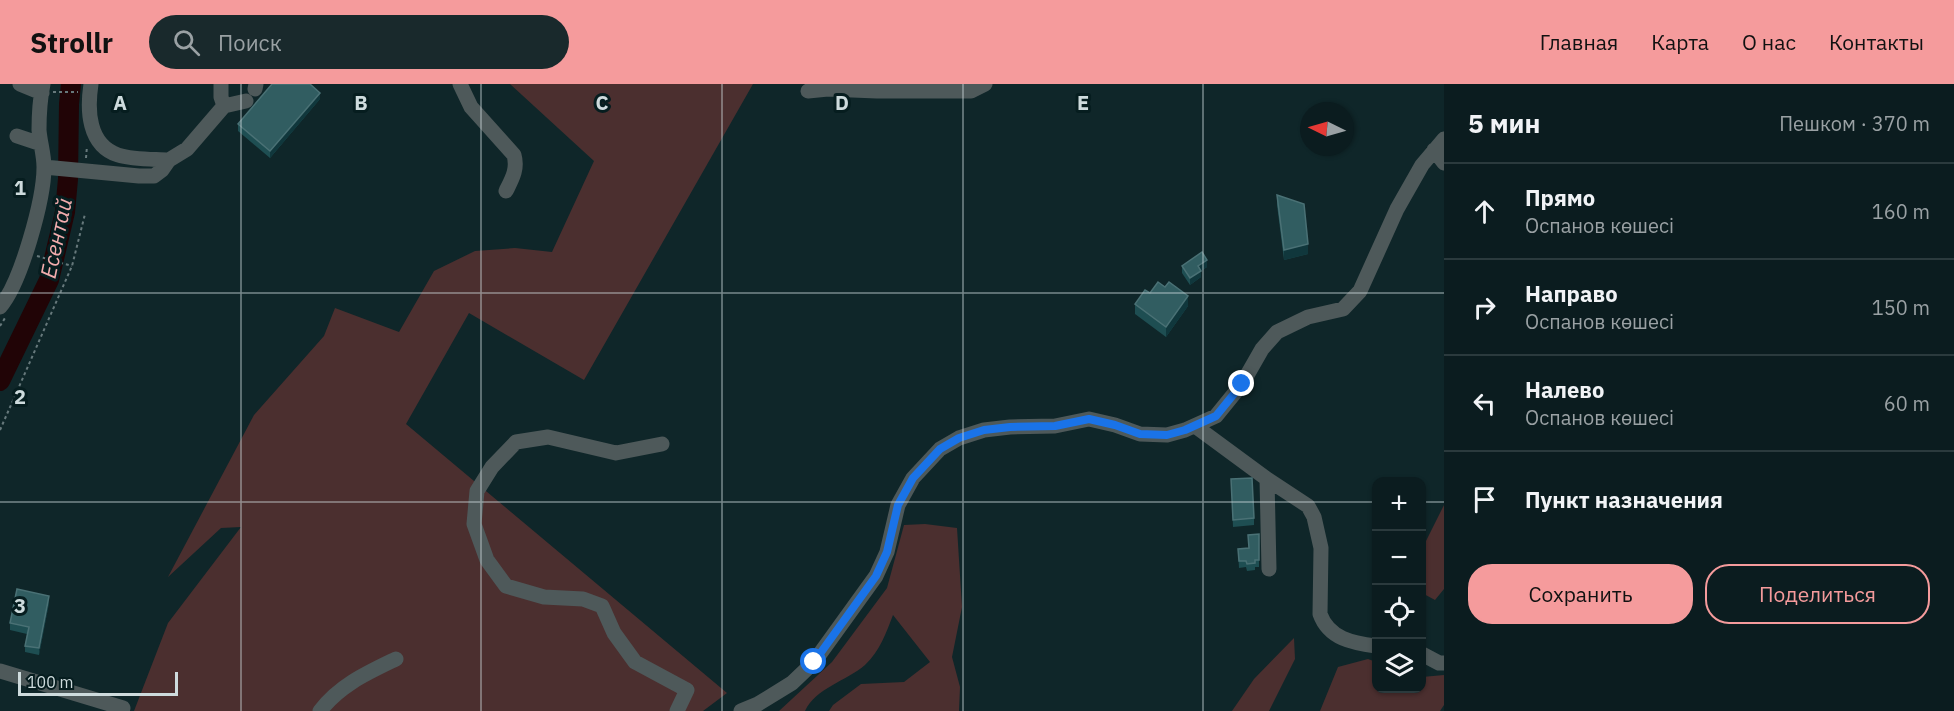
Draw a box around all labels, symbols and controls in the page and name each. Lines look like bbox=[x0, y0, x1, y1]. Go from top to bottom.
search box bbox=[149, 15, 569, 69]
text: Strollr bbox=[30, 24, 113, 61]
icon: search bbox=[170, 26, 203, 59]
text: Поиск bbox=[218, 28, 282, 57]
text: Главная bbox=[1540, 28, 1618, 56]
text: Карта bbox=[1651, 28, 1709, 56]
text: О нас bbox=[1742, 28, 1796, 56]
text: Контакты bbox=[1829, 28, 1924, 56]
text: A bbox=[113, 89, 127, 116]
text: B bbox=[354, 89, 368, 116]
text: C bbox=[595, 89, 609, 116]
text: D bbox=[835, 89, 849, 116]
text: E bbox=[1077, 89, 1089, 116]
north arrow bbox=[1300, 102, 1354, 156]
text: 5 мин bbox=[1468, 106, 1540, 140]
text: Пешком · 370 m bbox=[1779, 110, 1930, 137]
text: 1 bbox=[14, 174, 26, 201]
text: Прямо bbox=[1525, 183, 1595, 212]
water label: Есентай bbox=[33, 195, 78, 281]
icon: ahead bbox=[1468, 195, 1501, 228]
text: 160 m bbox=[1872, 198, 1930, 225]
text: Оспанов көшесі bbox=[1525, 212, 1674, 239]
text: Направо bbox=[1525, 279, 1618, 308]
icon: right bbox=[1468, 291, 1501, 324]
text: 150 m bbox=[1872, 294, 1930, 321]
text: Оспанов көшесі bbox=[1525, 308, 1674, 335]
route end bbox=[1228, 370, 1254, 396]
text: Налево bbox=[1525, 375, 1604, 404]
text: 2 bbox=[14, 383, 26, 410]
icon: left bbox=[1468, 387, 1501, 420]
text: 60 m bbox=[1884, 390, 1930, 417]
text: Оспанов көшесі bbox=[1525, 404, 1674, 431]
map controls bbox=[1372, 477, 1426, 693]
button: + bbox=[1372, 477, 1426, 531]
icon: arrive bbox=[1468, 483, 1501, 516]
text: Пункт назначения bbox=[1525, 485, 1723, 514]
button: − bbox=[1372, 531, 1426, 585]
button: Сохранить bbox=[1468, 564, 1693, 624]
button: Поделиться bbox=[1705, 564, 1930, 624]
button: locate bbox=[1372, 585, 1426, 639]
text: 3 bbox=[14, 592, 26, 619]
button: layers bbox=[1372, 639, 1426, 693]
route start bbox=[800, 648, 826, 674]
scale bar bbox=[18, 669, 178, 696]
text: 100 m bbox=[27, 672, 74, 692]

